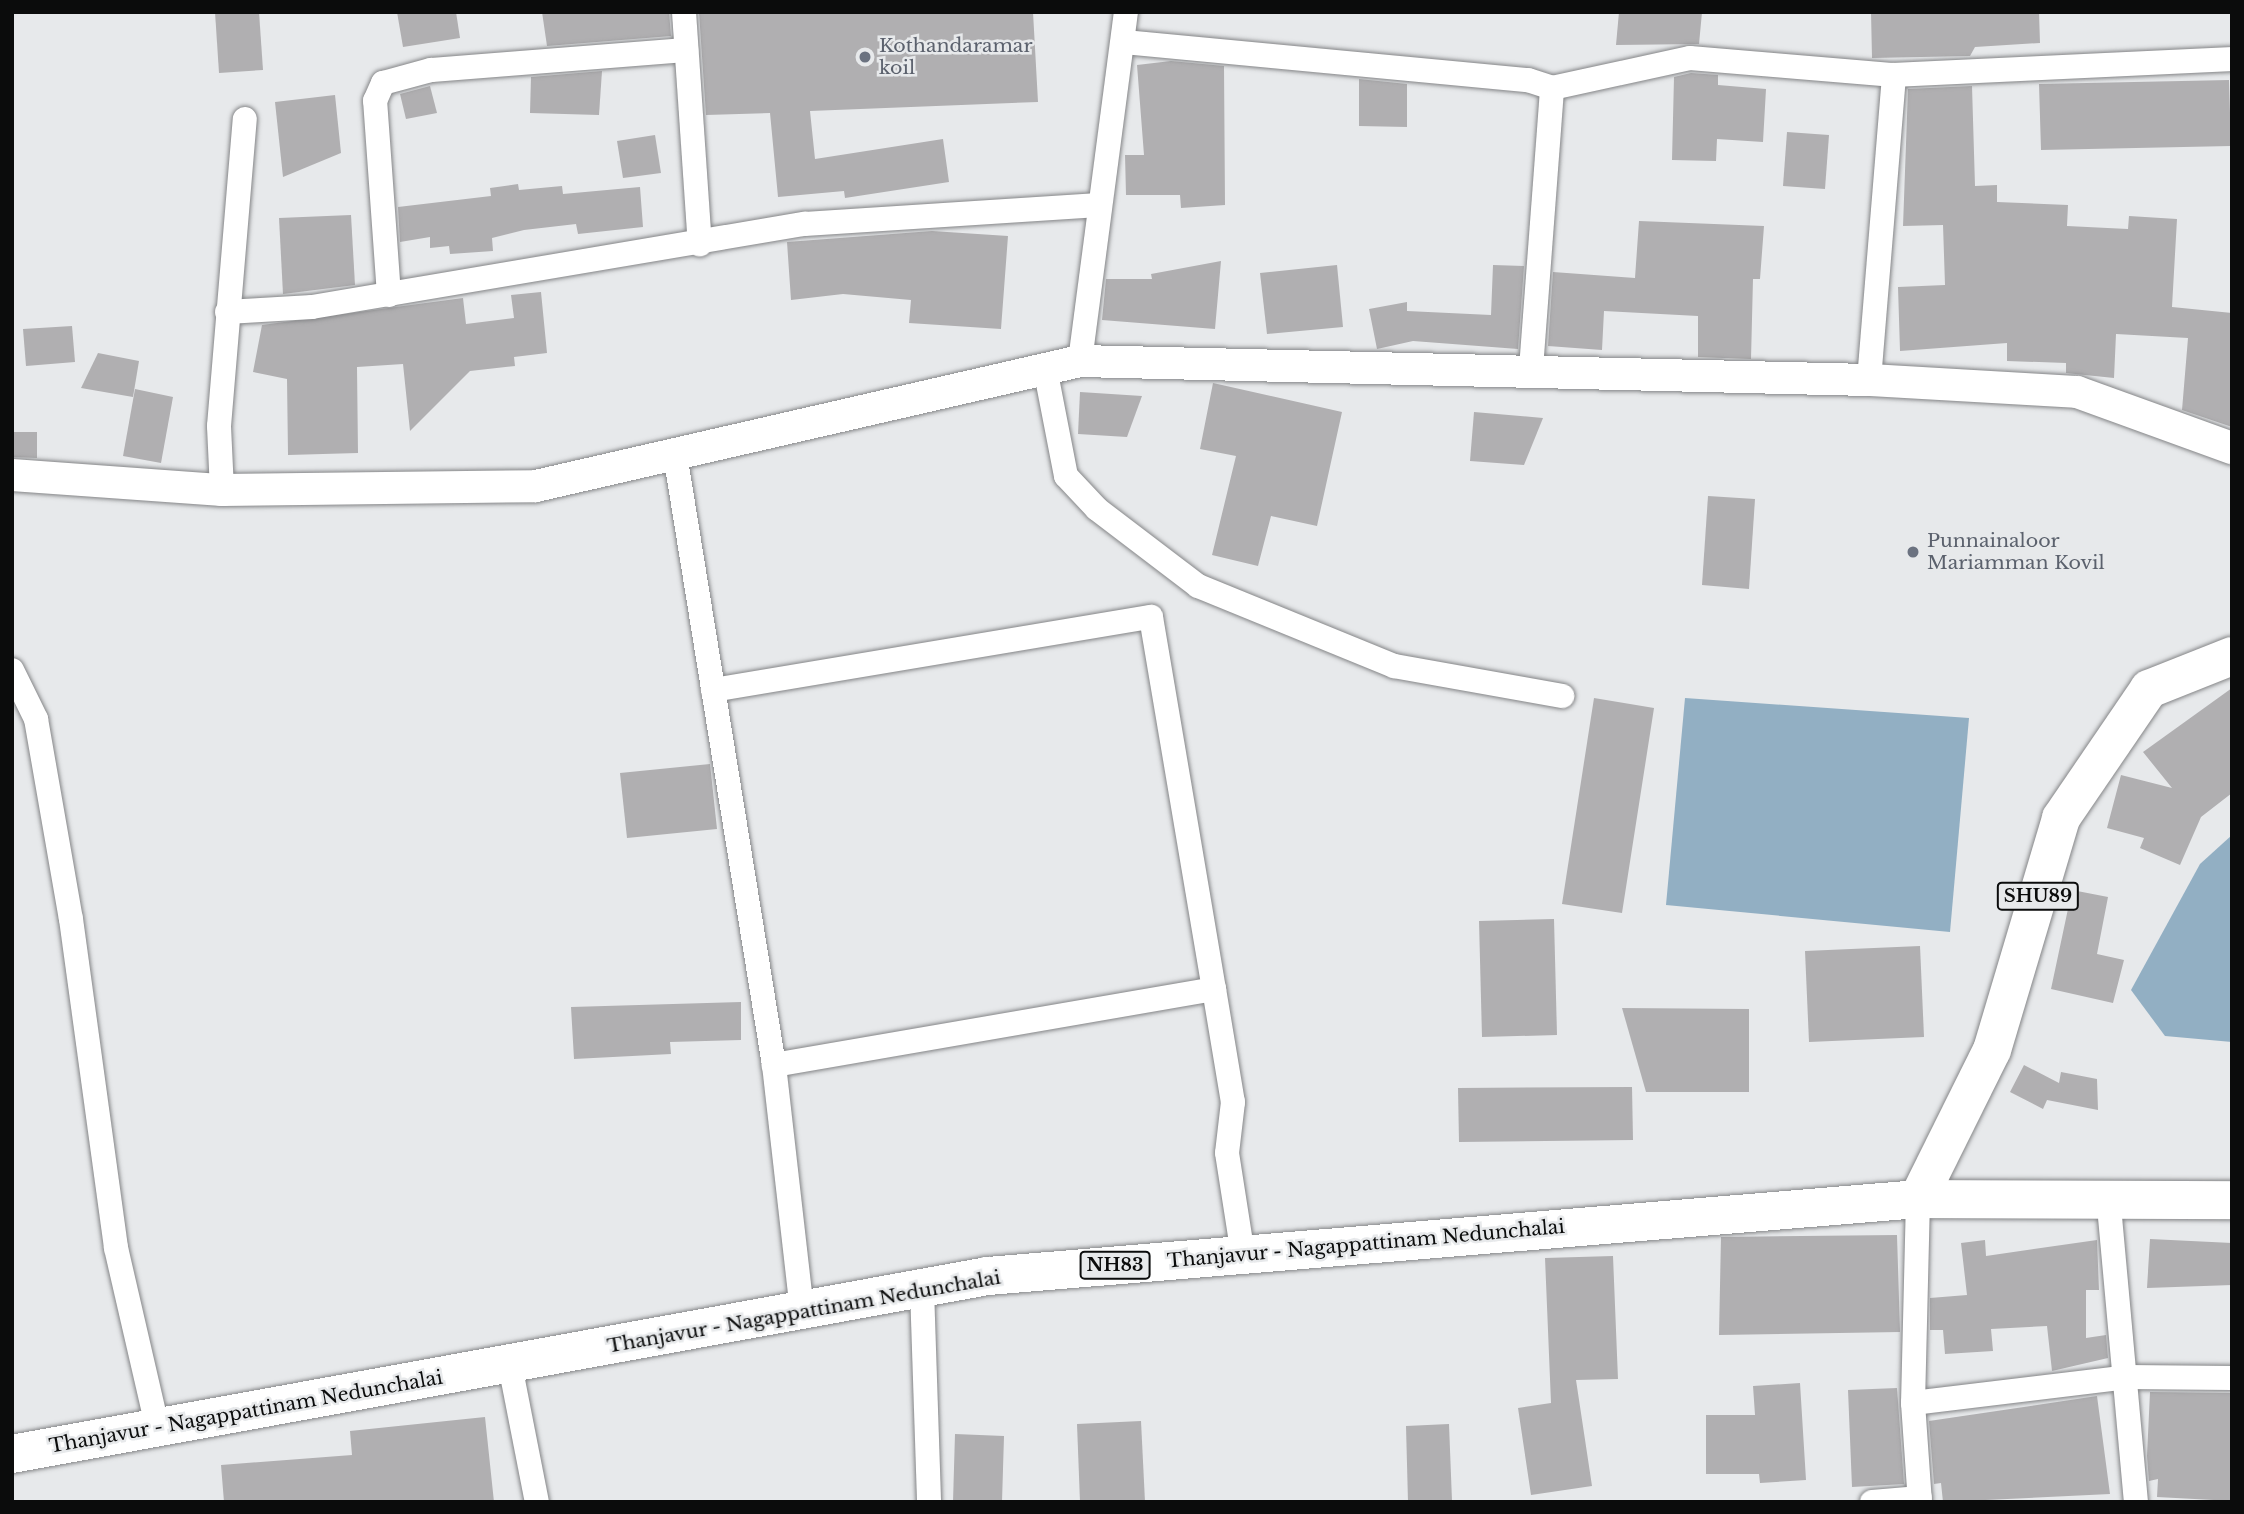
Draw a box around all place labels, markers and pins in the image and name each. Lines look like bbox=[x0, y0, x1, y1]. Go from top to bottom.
place label: Kothandaramar koil bbox=[879, 35, 1032, 79]
marker: Kothandaramar koil bbox=[857, 49, 873, 65]
place label: Punnainaloor Mariamman Kovil bbox=[1927, 530, 2105, 574]
marker: Punnainaloor Mariamman Kovil bbox=[1905, 544, 1921, 560]

